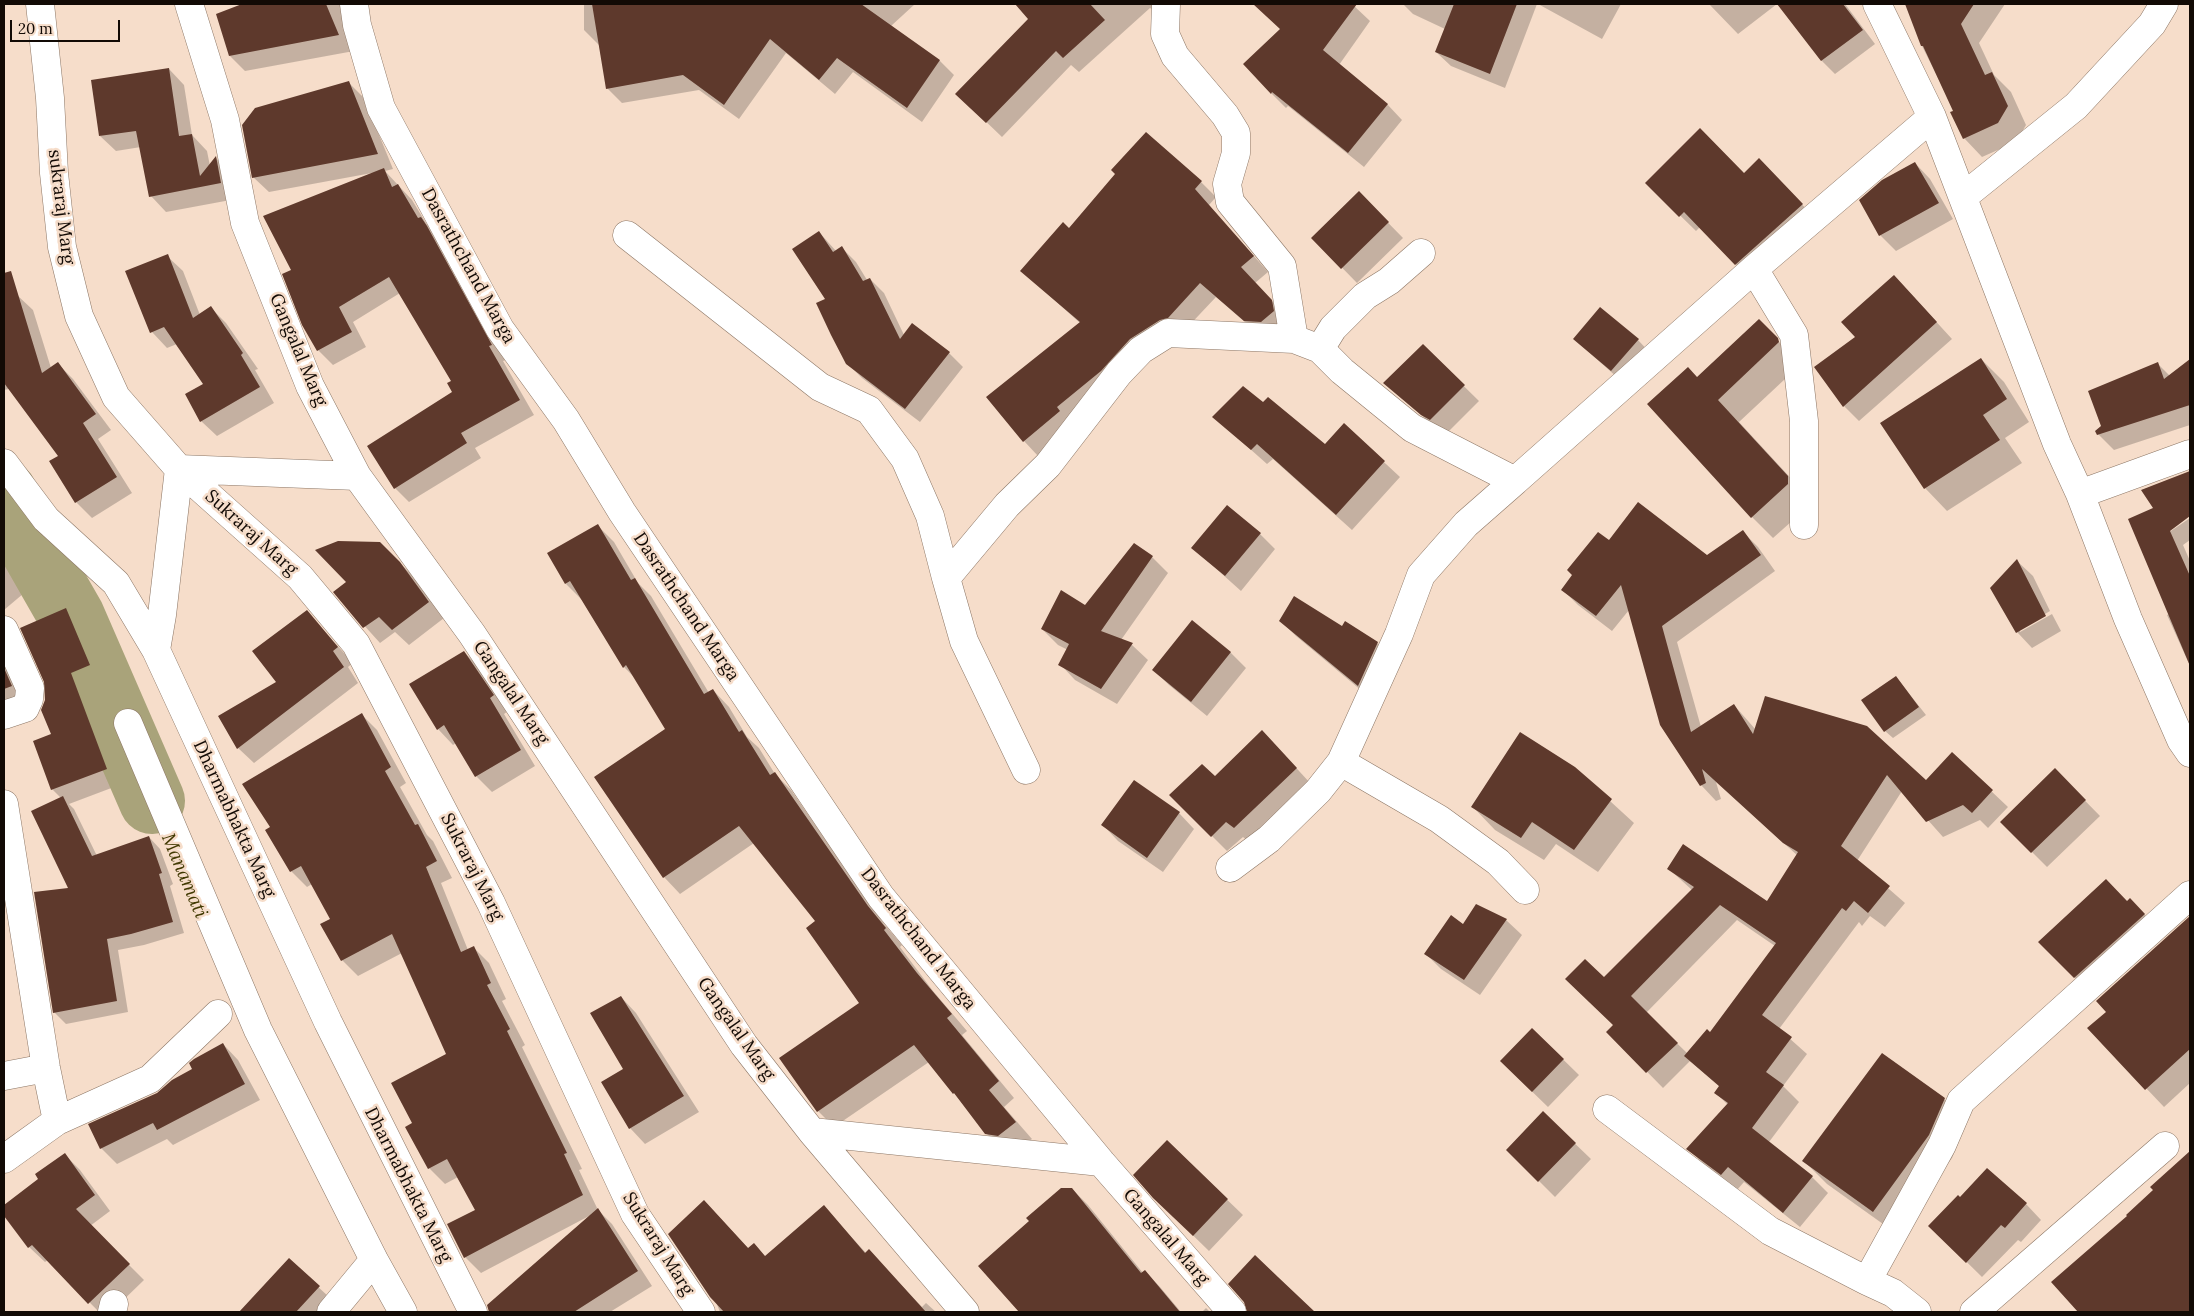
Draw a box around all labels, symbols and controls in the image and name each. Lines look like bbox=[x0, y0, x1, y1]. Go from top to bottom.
scale bar bbox=[12, 10, 122, 42]
text: 20 m bbox=[18, 19, 53, 38]
street label: sukraraj Marg bbox=[43, 148, 79, 266]
street label: Dasrathchand Marga bbox=[416, 185, 520, 347]
street label: Gangalal Marg bbox=[265, 290, 331, 410]
street label: Sukraraj Marg bbox=[200, 486, 302, 580]
street label: Dasrathchand Marga bbox=[628, 529, 744, 685]
street label: Gangalal Marg bbox=[468, 637, 554, 749]
street label: Dharmabhakta Marg bbox=[188, 737, 280, 901]
street label: Sukraraj Marg bbox=[436, 810, 508, 924]
water label: Manamati bbox=[156, 830, 212, 922]
street label: Dasrathchand Marga bbox=[856, 864, 980, 1014]
street label: Gangalal Marg bbox=[693, 973, 779, 1085]
street label: Dharmabhakta Marg bbox=[360, 1104, 456, 1266]
street label: Gangalal Marg bbox=[1118, 1184, 1214, 1290]
street label: Sukraraj Marg bbox=[618, 1189, 698, 1299]

